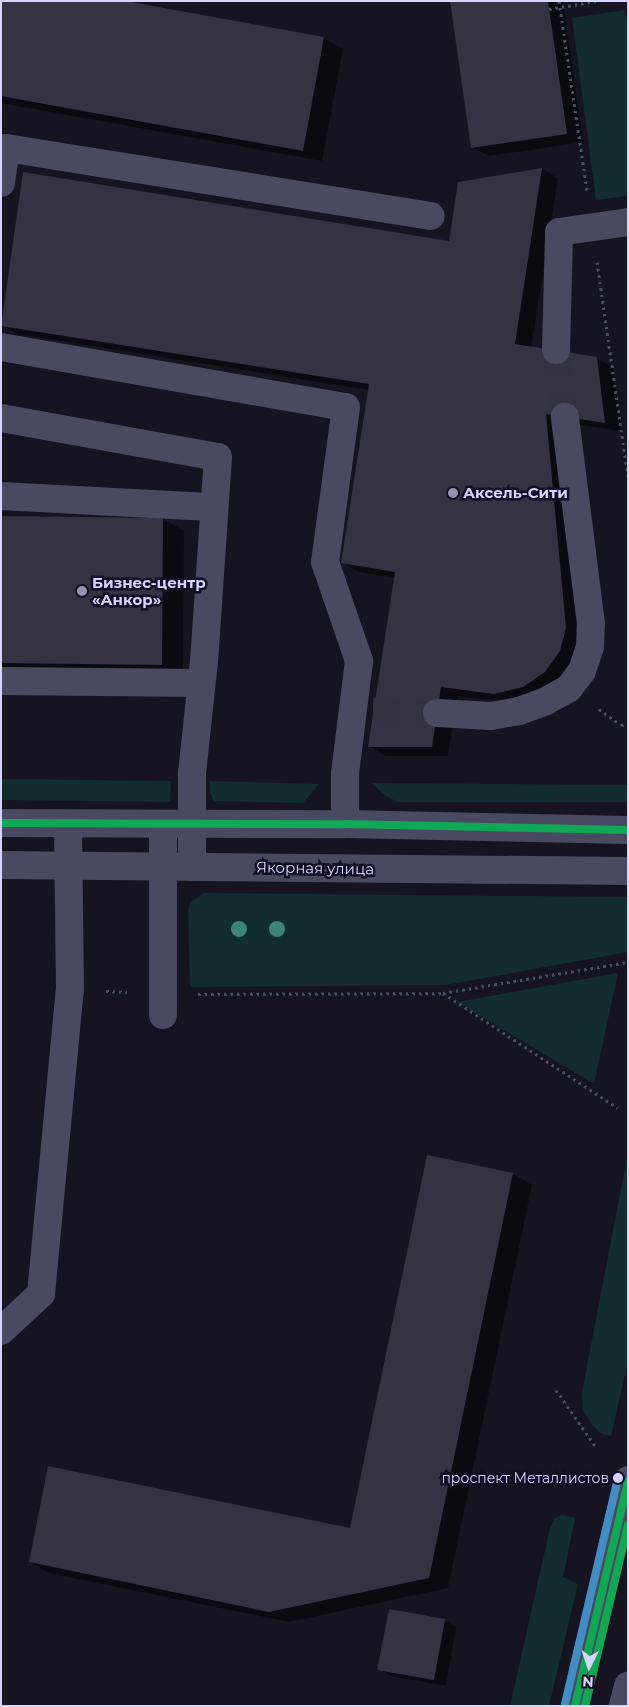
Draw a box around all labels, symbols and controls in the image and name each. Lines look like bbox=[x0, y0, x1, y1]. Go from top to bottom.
place label: Аксель-Сити bbox=[463, 484, 568, 502]
marker: Аксель-Сити bbox=[447, 487, 459, 499]
place label: Бизнес-центр «Анкор» bbox=[92, 573, 206, 608]
marker: Бизнес-центр «Анкор» bbox=[76, 585, 88, 597]
street label: Якорная улица bbox=[256, 858, 374, 878]
place label: проспект Металлистов bbox=[441, 1470, 609, 1486]
marker: проспект Металлистов bbox=[613, 1473, 623, 1483]
north arrow bbox=[564, 1642, 614, 1692]
text: N bbox=[582, 1673, 594, 1691]

